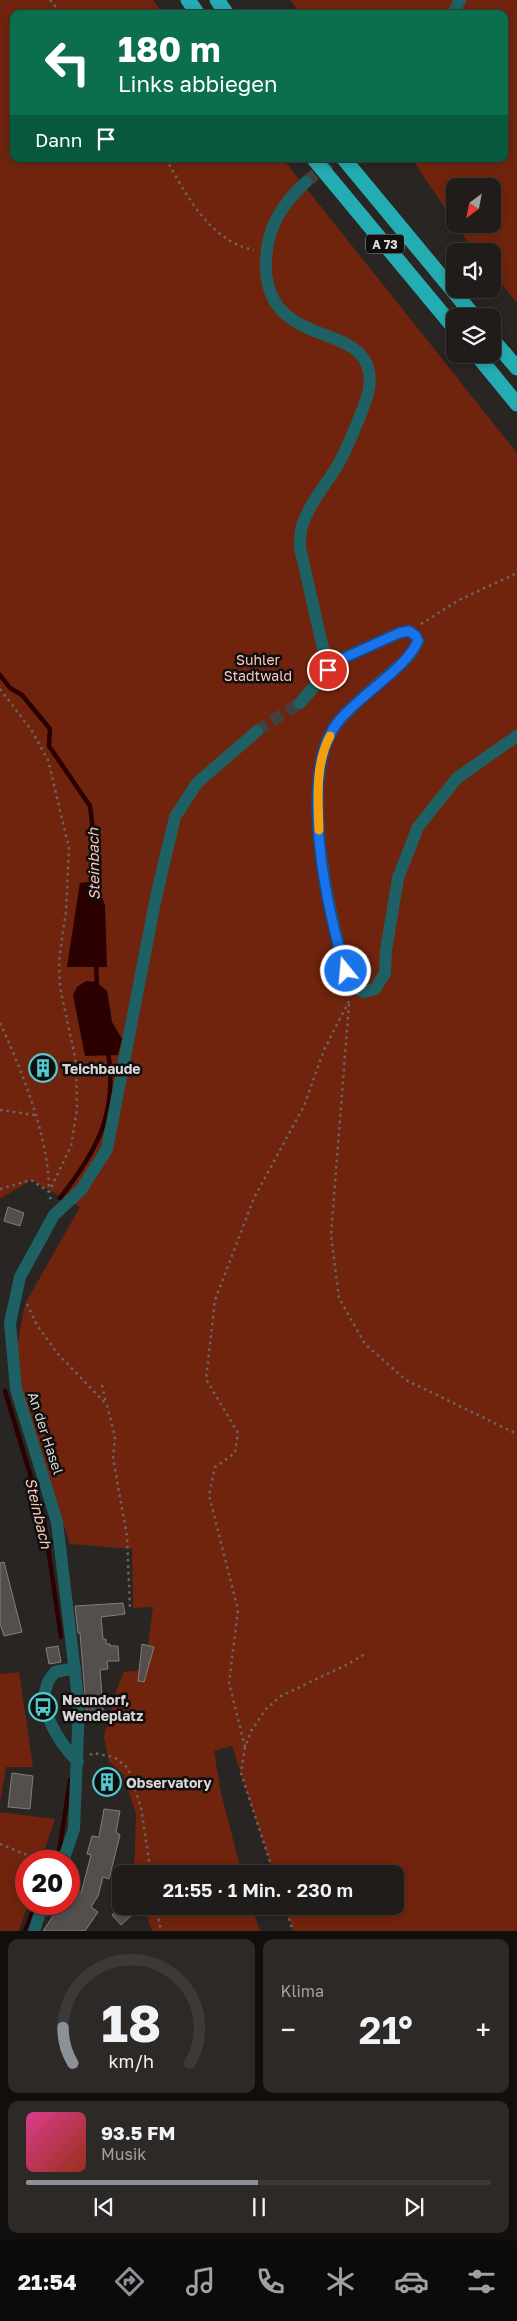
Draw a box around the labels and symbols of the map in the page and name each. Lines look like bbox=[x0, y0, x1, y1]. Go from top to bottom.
north arrow bbox=[446, 178, 501, 232]
road number: A 73 bbox=[366, 234, 404, 253]
pin bbox=[307, 649, 349, 691]
park label: Suhler Stadtwald bbox=[224, 651, 292, 684]
water label: Steinbach bbox=[83, 827, 103, 900]
position arrow bbox=[319, 944, 371, 996]
building icon: Teichbaude bbox=[28, 1053, 58, 1083]
place label: Teichbaude bbox=[62, 1060, 141, 1077]
street label: An der Hasel bbox=[25, 1390, 67, 1476]
water label: Steinbach bbox=[22, 1476, 56, 1551]
place label: Neundorf, Wendeplatz bbox=[62, 1691, 143, 1724]
bus stop icon: Neundorf, Wendeplatz bbox=[28, 1692, 58, 1722]
building icon: Observatory bbox=[92, 1767, 122, 1797]
place label: Observatory bbox=[126, 1774, 212, 1791]
speed limit sign: 20 bbox=[15, 1850, 80, 1915]

